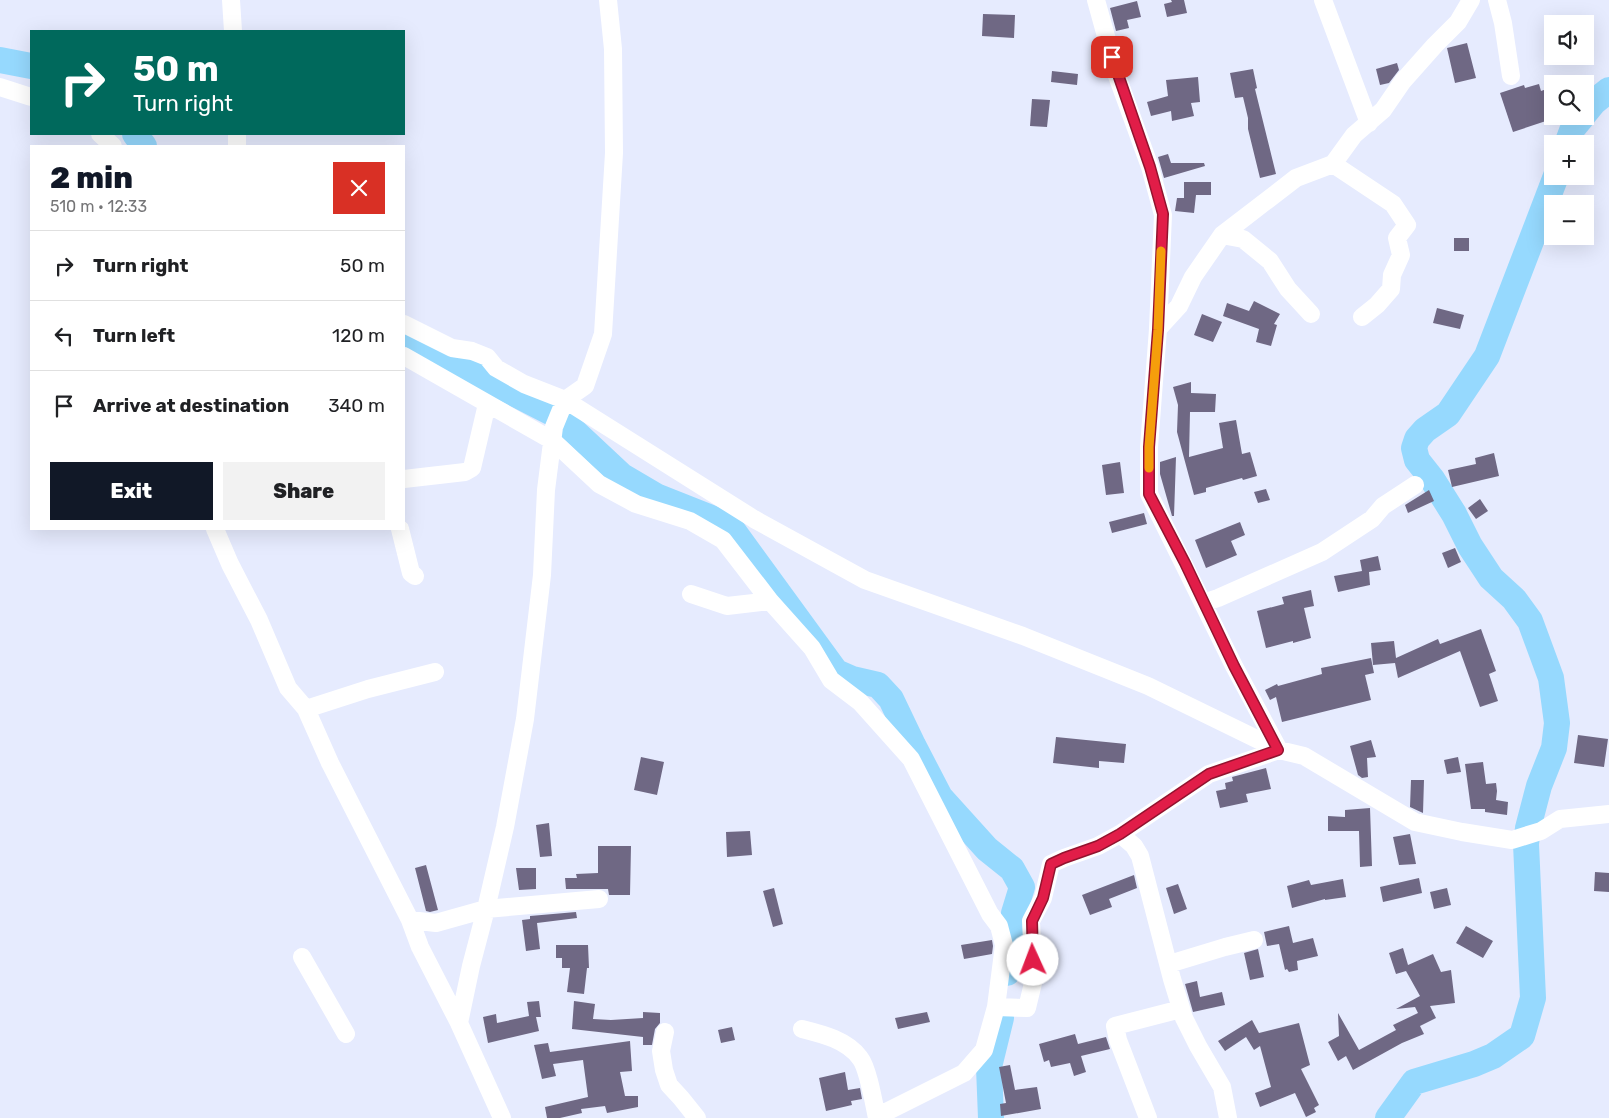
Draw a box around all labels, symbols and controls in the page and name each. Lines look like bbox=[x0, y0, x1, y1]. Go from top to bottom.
map controls bbox=[1544, 15, 1594, 245]
button: sound bbox=[1544, 15, 1594, 65]
pin bbox=[1091, 36, 1133, 78]
icon: arrive bbox=[1098, 43, 1126, 71]
text: 50 m bbox=[133, 48, 219, 90]
icon: right bbox=[50, 50, 115, 115]
button: search bbox=[1544, 75, 1594, 125]
text: Turn right bbox=[133, 90, 233, 117]
button: + bbox=[1544, 135, 1594, 185]
text: 2 min bbox=[50, 160, 133, 196]
button: close bbox=[333, 162, 385, 214]
button: − bbox=[1544, 195, 1594, 245]
text: 510 m · 12:33 bbox=[50, 197, 147, 216]
icon: right bbox=[50, 252, 78, 280]
text: Turn right bbox=[93, 254, 188, 277]
text: 50 m bbox=[340, 254, 385, 277]
icon: left bbox=[50, 322, 78, 350]
text: Turn left bbox=[93, 324, 175, 347]
text: 120 m bbox=[332, 324, 385, 347]
icon: arrive bbox=[50, 392, 78, 420]
text: Arrive at destination bbox=[93, 394, 289, 417]
text: 340 m bbox=[328, 394, 385, 417]
button: Exit bbox=[50, 462, 213, 520]
button: Share bbox=[223, 462, 385, 520]
position arrow bbox=[1006, 933, 1058, 985]

